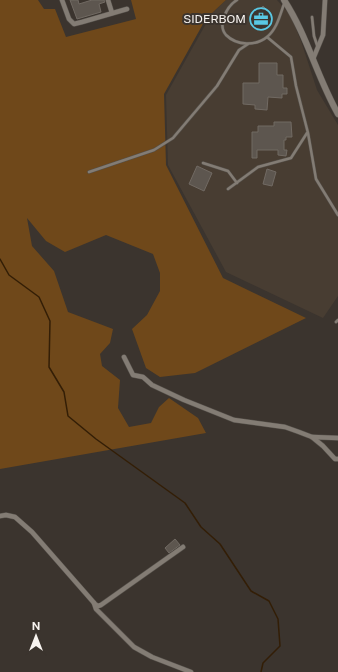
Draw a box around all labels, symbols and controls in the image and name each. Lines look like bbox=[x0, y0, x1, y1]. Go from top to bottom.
office icon: SIDERBOM bbox=[248, 6, 274, 32]
place label: SIDERBOM bbox=[183, 12, 246, 26]
north arrow bbox=[16, 616, 56, 656]
text: N bbox=[32, 620, 40, 632]

